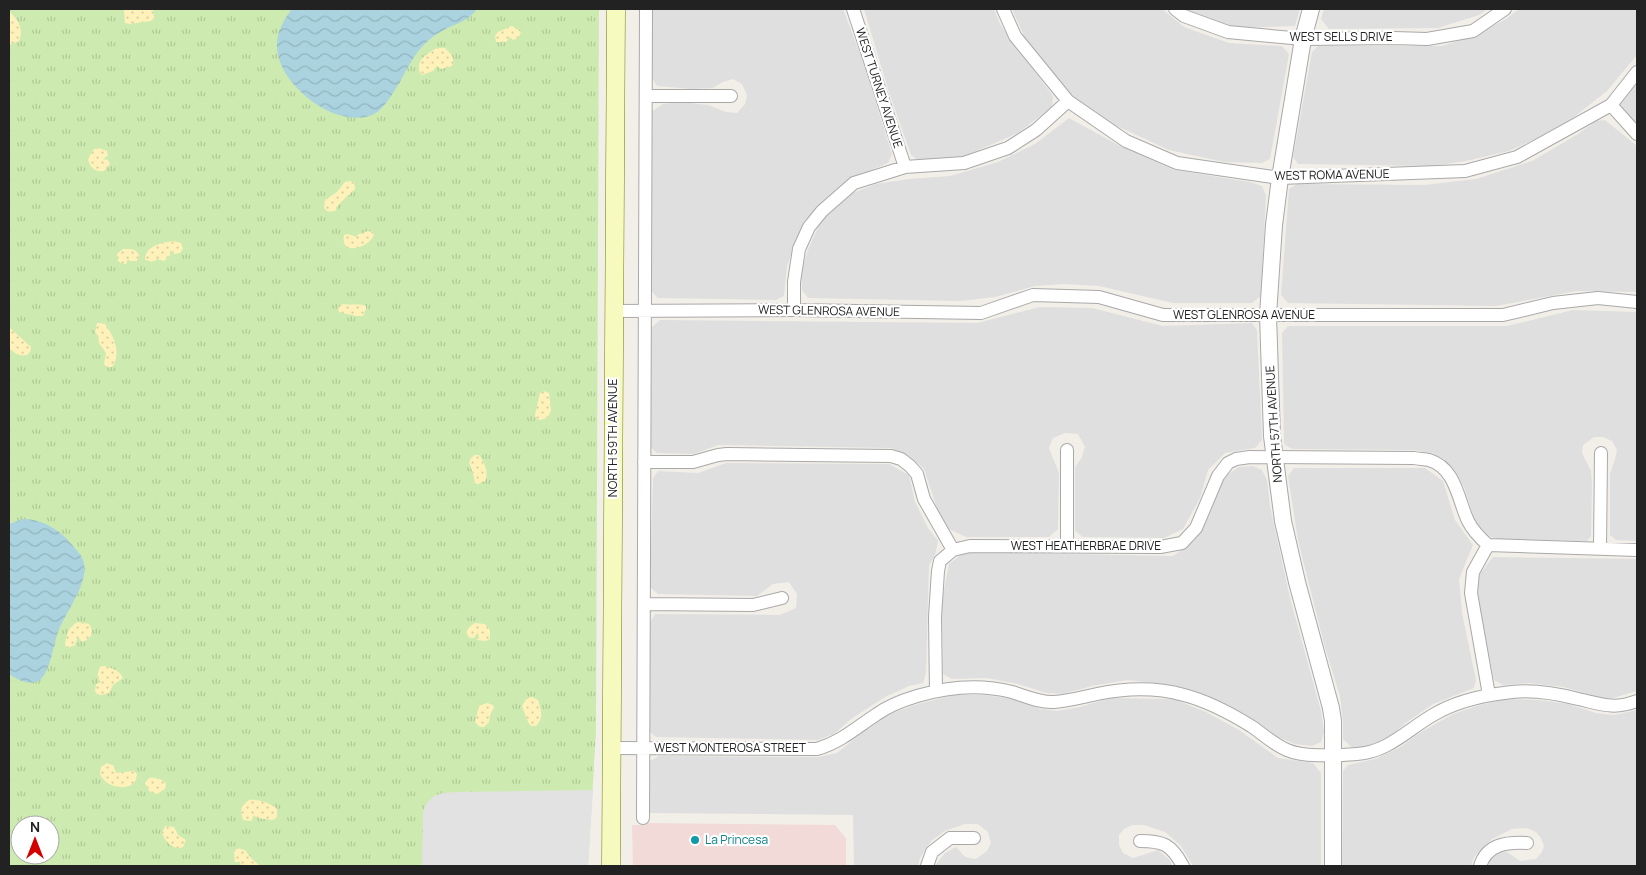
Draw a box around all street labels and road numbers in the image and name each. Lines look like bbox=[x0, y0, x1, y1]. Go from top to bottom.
street label: WEST TURNEY AVENUE bbox=[852, 26, 907, 150]
street label: WEST SELLS DRIVE bbox=[1289, 28, 1393, 45]
street label: WEST ROMA AVENUE bbox=[1274, 165, 1390, 184]
street label: WEST GLENROSA AVENUE bbox=[758, 301, 900, 320]
street label: WEST GLENROSA AVENUE bbox=[1173, 306, 1315, 323]
street label: NORTH 57TH AVENUE bbox=[1261, 365, 1286, 483]
street label: NORTH 59TH AVENUE bbox=[604, 378, 621, 497]
street label: WEST HEATHERBRAE DRIVE bbox=[1011, 537, 1161, 554]
street label: WEST MONTEROSA STREET bbox=[654, 739, 807, 756]

